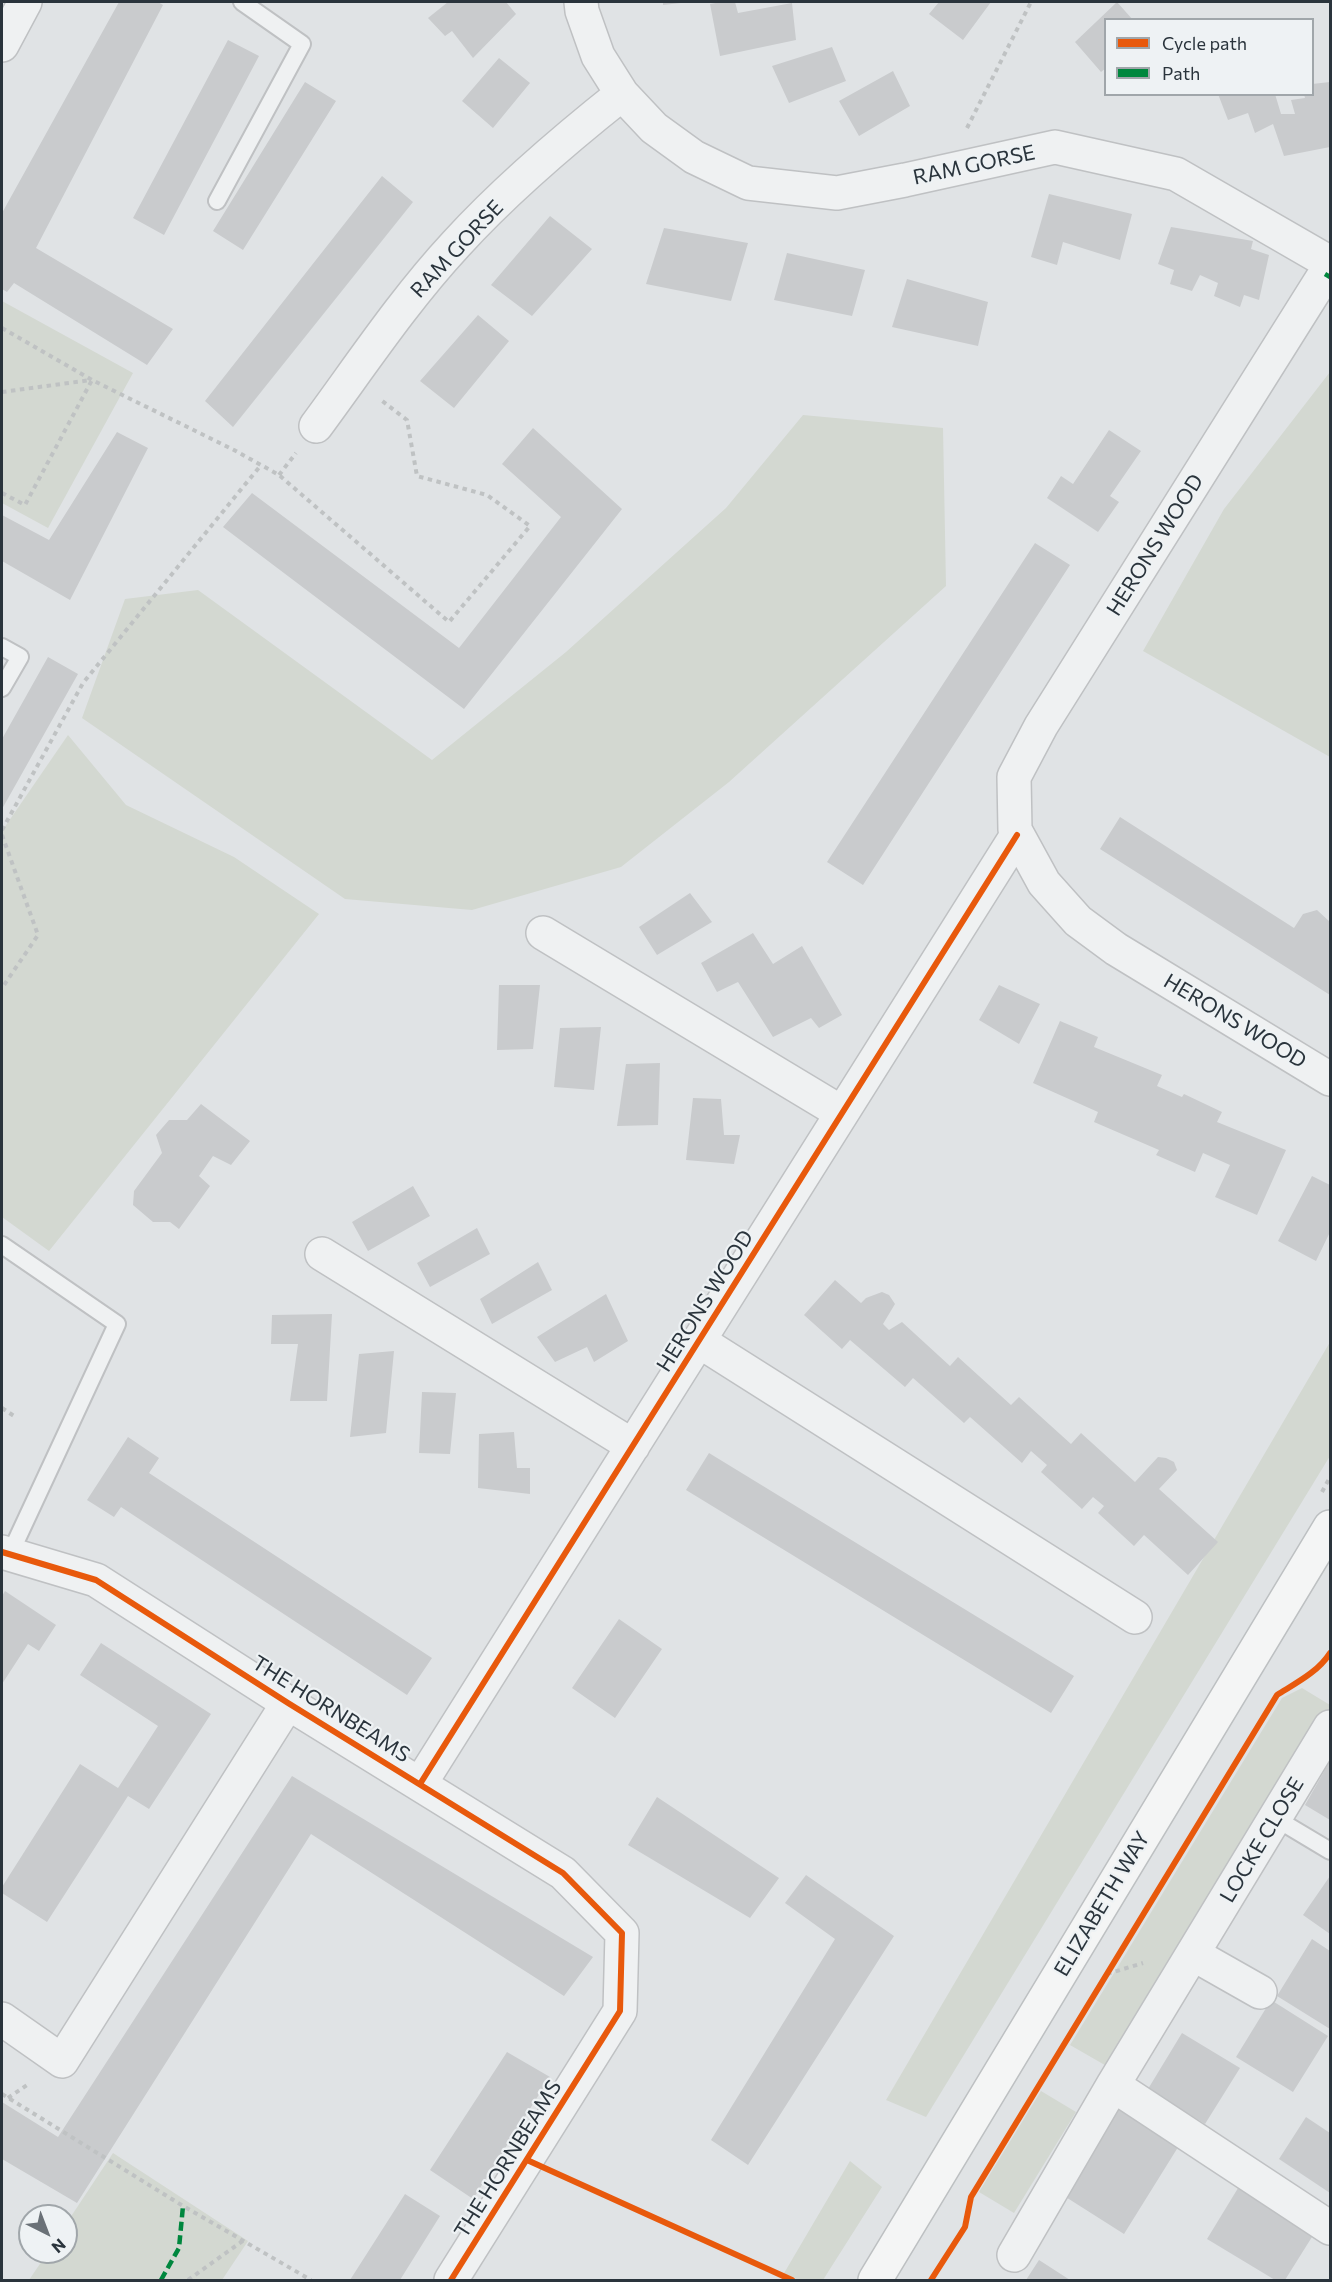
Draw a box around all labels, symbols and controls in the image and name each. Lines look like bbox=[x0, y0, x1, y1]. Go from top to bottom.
legend bbox=[1104, 18, 1314, 96]
text: Cycle path bbox=[1162, 32, 1247, 54]
text: Path bbox=[1162, 62, 1200, 84]
street label: RAM GORSE bbox=[911, 140, 1037, 190]
street label: RAM GORSE bbox=[405, 195, 509, 303]
street label: HERONS WOOD bbox=[1101, 470, 1209, 620]
street label: HERONS WOOD bbox=[1159, 968, 1311, 1074]
street label: HERONS WOOD bbox=[651, 1226, 759, 1376]
street label: THE HORNBEAMS bbox=[247, 1650, 415, 1768]
street label: LOCKE CLOSE bbox=[1215, 1773, 1309, 1907]
street label: ELIZABETH WAY bbox=[1049, 1827, 1155, 1981]
street label: THE HORNBEAMS bbox=[449, 2075, 567, 2243]
north arrow bbox=[18, 2204, 78, 2264]
text: N bbox=[48, 2235, 70, 2257]

